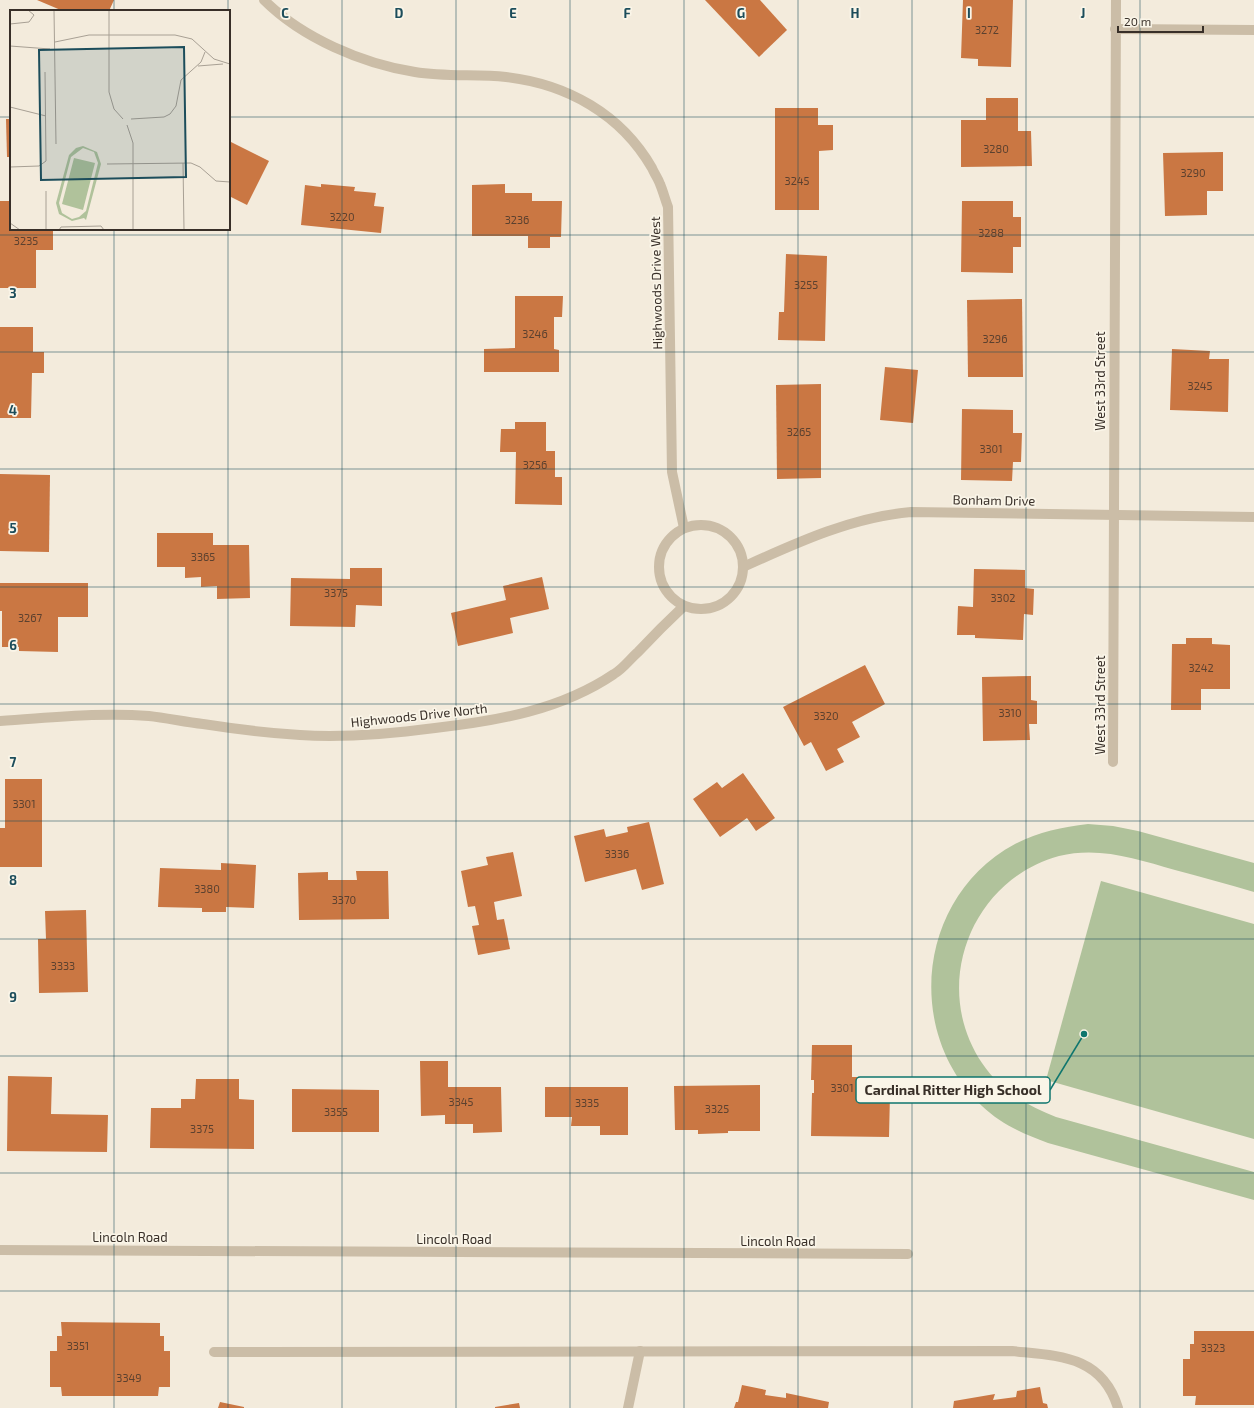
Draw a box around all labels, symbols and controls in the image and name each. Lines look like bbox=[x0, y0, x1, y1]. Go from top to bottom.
text: C bbox=[281, 5, 289, 21]
text: D bbox=[395, 5, 404, 21]
text: E bbox=[509, 5, 517, 21]
text: F bbox=[623, 5, 631, 21]
text: G bbox=[737, 5, 745, 21]
text: H bbox=[851, 5, 860, 21]
text: I bbox=[967, 5, 971, 21]
text: J bbox=[1081, 5, 1085, 21]
scale bar bbox=[1118, 8, 1203, 34]
inset map bbox=[10, 10, 230, 230]
text: 20 m bbox=[1124, 14, 1151, 28]
house number: 3272 bbox=[975, 23, 999, 36]
house number: 3280 bbox=[983, 142, 1009, 155]
house number: 3290 bbox=[1180, 166, 1206, 179]
house number: 3245 bbox=[785, 174, 810, 187]
house number: 3220 bbox=[329, 210, 355, 223]
house number: 3236 bbox=[505, 213, 529, 226]
street label: Highwoods Drive West bbox=[647, 216, 665, 350]
house number: 3288 bbox=[978, 226, 1004, 239]
house number: 3235 bbox=[14, 234, 38, 247]
house number: 3255 bbox=[794, 278, 818, 291]
text: 3 bbox=[9, 285, 17, 301]
house number: 3246 bbox=[522, 327, 548, 340]
street label: West 33rd Street bbox=[1092, 331, 1108, 431]
house number: 3296 bbox=[983, 332, 1007, 345]
house number: 3245 bbox=[1188, 379, 1213, 392]
text: 4 bbox=[9, 402, 17, 418]
house number: 3265 bbox=[787, 425, 811, 438]
house number: 3301 bbox=[979, 442, 1003, 455]
house number: 3256 bbox=[523, 458, 547, 471]
street label: Bonham Drive bbox=[952, 491, 1036, 509]
text: 5 bbox=[9, 520, 17, 536]
house number: 3365 bbox=[191, 550, 215, 563]
house number: 3375 bbox=[324, 586, 348, 599]
house number: 3302 bbox=[990, 591, 1016, 604]
house number: 3267 bbox=[18, 611, 42, 624]
text: 6 bbox=[9, 637, 17, 653]
street label: West 33rd Street bbox=[1092, 655, 1108, 755]
house number: 3242 bbox=[1188, 661, 1214, 674]
street label: Highwoods Drive North bbox=[350, 700, 488, 730]
house number: 3310 bbox=[998, 706, 1022, 719]
house number: 3320 bbox=[813, 709, 839, 722]
text: 7 bbox=[10, 754, 17, 770]
house number: 3301 bbox=[12, 797, 36, 810]
house number: 3336 bbox=[605, 847, 629, 860]
text: 8 bbox=[9, 872, 17, 888]
house number: 3380 bbox=[194, 882, 220, 895]
house number: 3370 bbox=[332, 893, 356, 906]
house number: 3333 bbox=[51, 959, 75, 972]
text: 9 bbox=[9, 989, 17, 1005]
callout: Cardinal Ritter High School bbox=[856, 1077, 1050, 1103]
house number: 3301 bbox=[830, 1081, 854, 1094]
text: Cardinal Ritter High School bbox=[864, 1081, 1042, 1098]
house number: 3345 bbox=[449, 1095, 474, 1108]
house number: 3335 bbox=[575, 1096, 599, 1109]
house number: 3325 bbox=[705, 1102, 729, 1115]
house number: 3355 bbox=[324, 1105, 348, 1118]
house number: 3375 bbox=[190, 1122, 214, 1135]
street label: Lincoln Road bbox=[92, 1229, 168, 1245]
street label: Lincoln Road bbox=[416, 1231, 492, 1247]
street label: Lincoln Road bbox=[740, 1233, 816, 1249]
house number: 3351 bbox=[67, 1339, 89, 1352]
house number: 3323 bbox=[1201, 1341, 1225, 1354]
house number: 3349 bbox=[116, 1371, 142, 1384]

